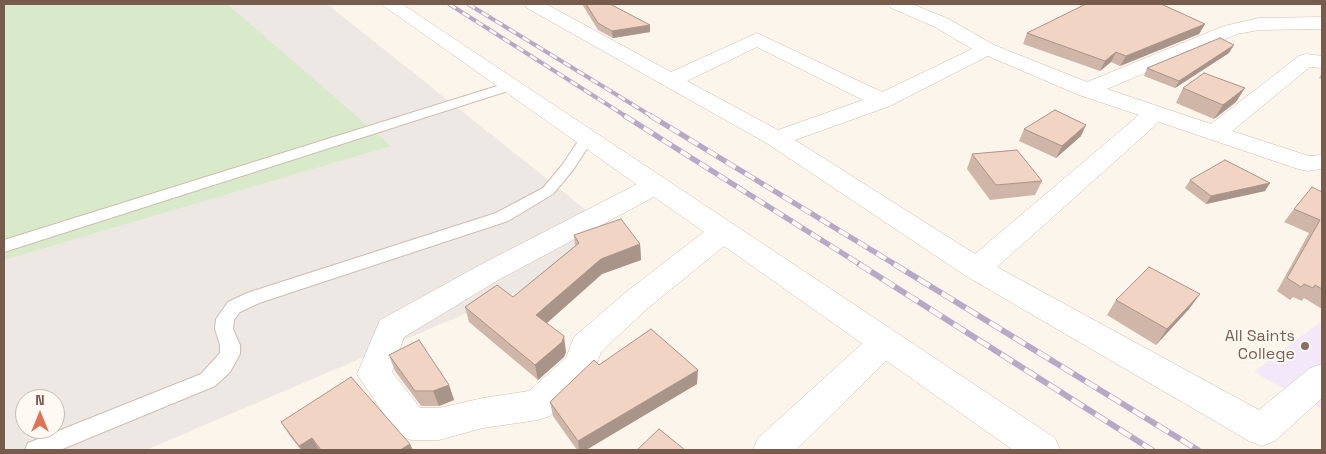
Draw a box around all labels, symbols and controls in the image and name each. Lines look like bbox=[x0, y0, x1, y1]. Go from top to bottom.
place label: All Saints College bbox=[1225, 327, 1295, 365]
marker: All Saints College bbox=[1299, 340, 1311, 352]
north arrow bbox=[15, 389, 65, 439]
text: N bbox=[35, 391, 45, 409]

